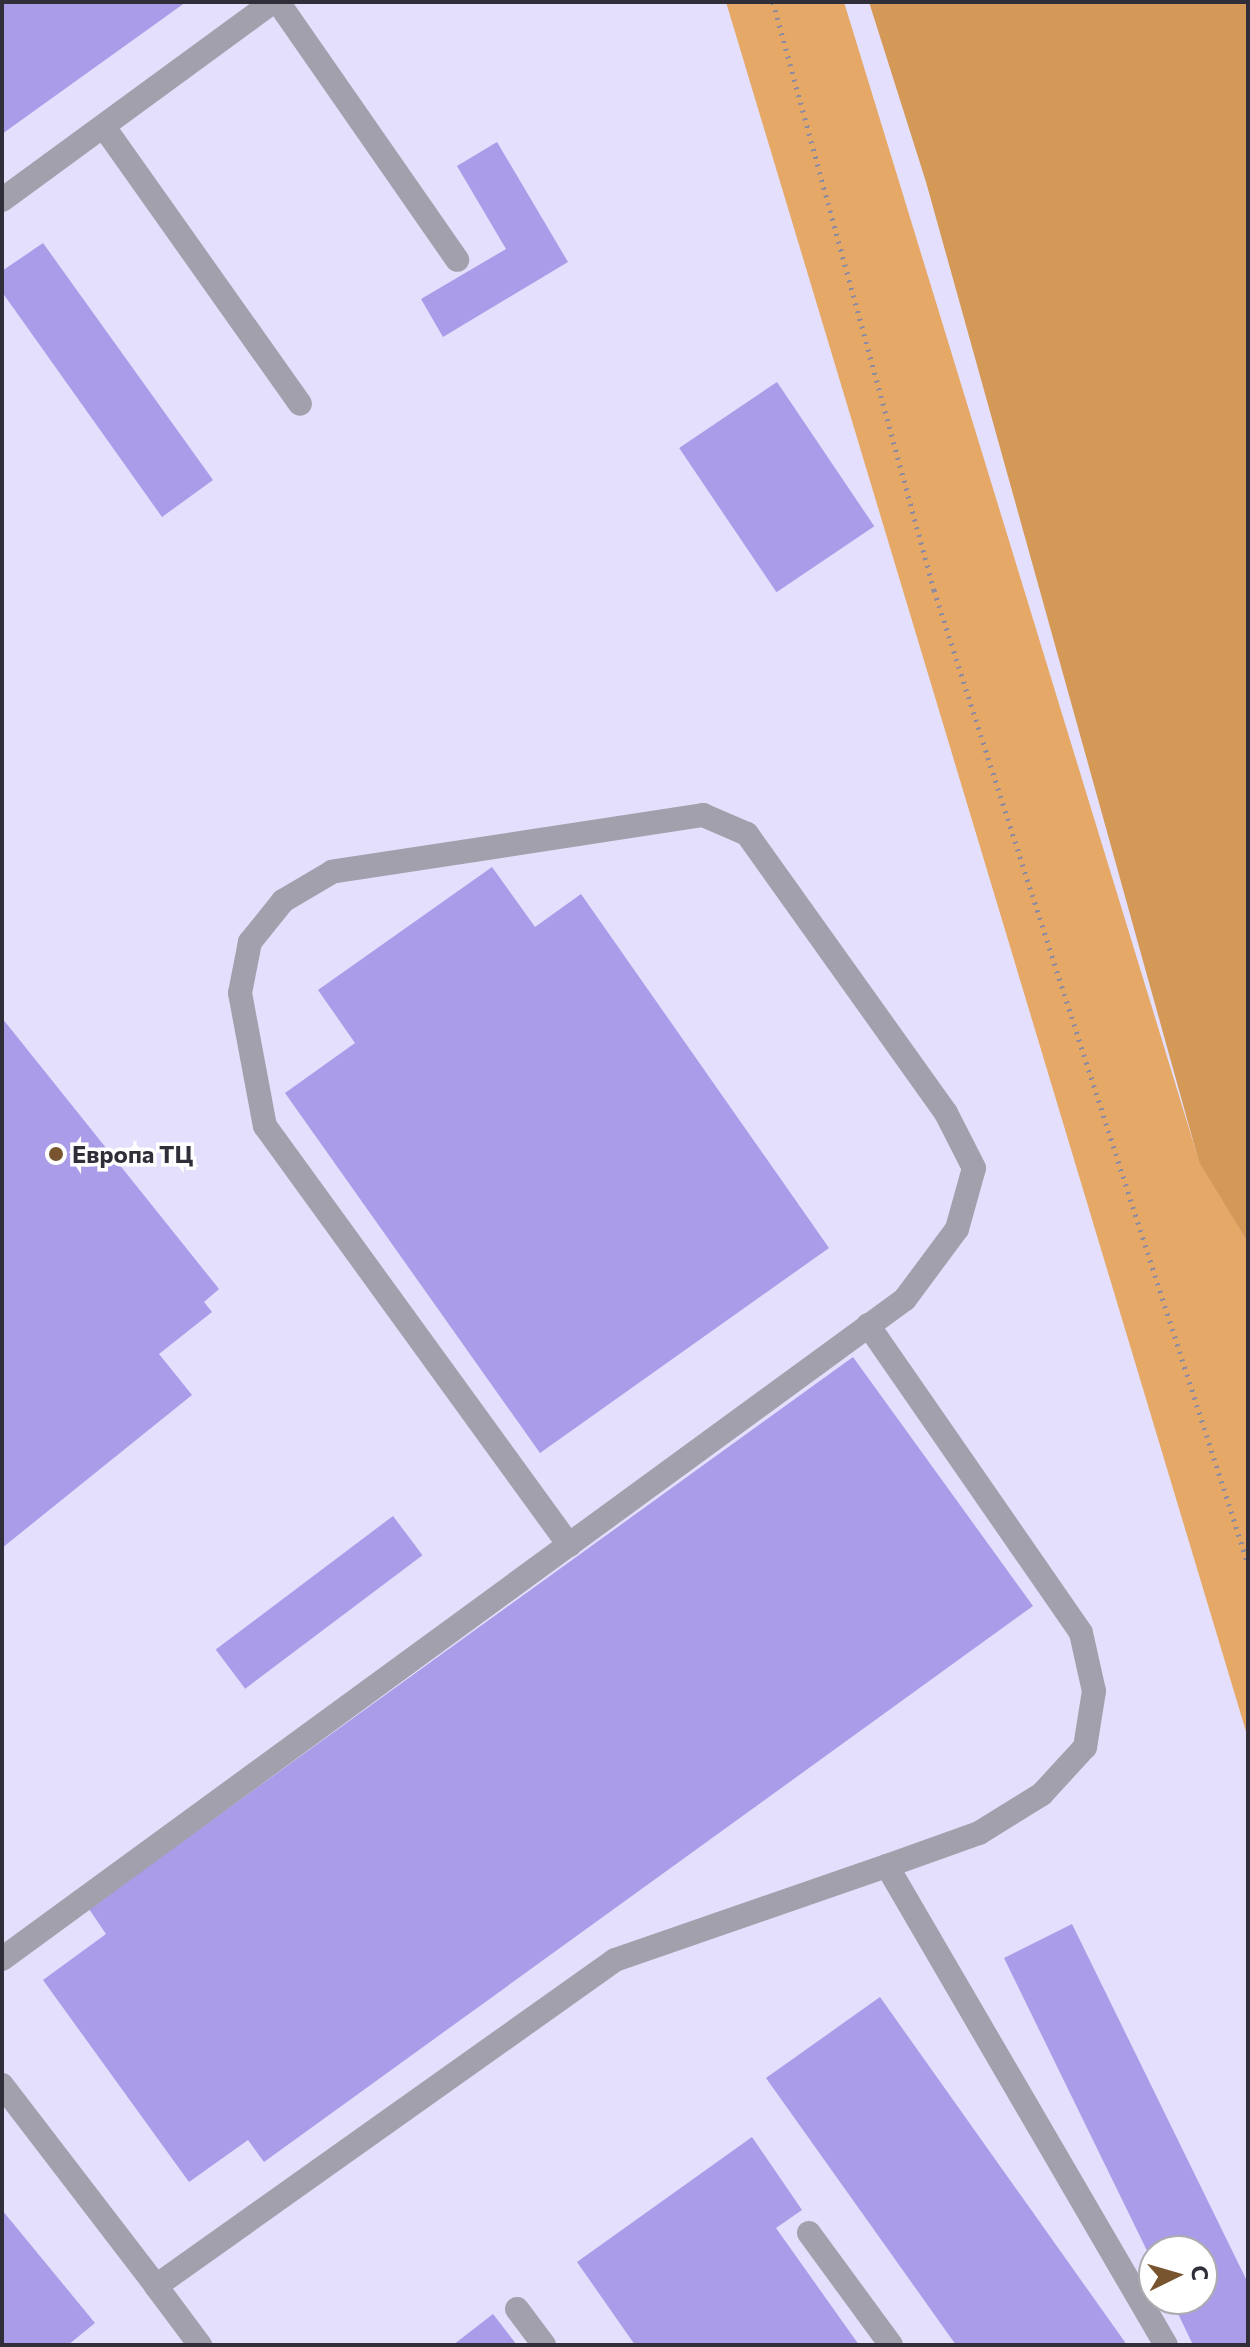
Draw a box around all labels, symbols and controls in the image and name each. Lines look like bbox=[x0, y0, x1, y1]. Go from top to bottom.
place label: Европа ТЦ bbox=[72, 1140, 193, 1168]
marker: Европа ТЦ bbox=[47, 1145, 65, 1163]
north arrow bbox=[1138, 2235, 1218, 2315]
text: С bbox=[1186, 2264, 1215, 2282]

